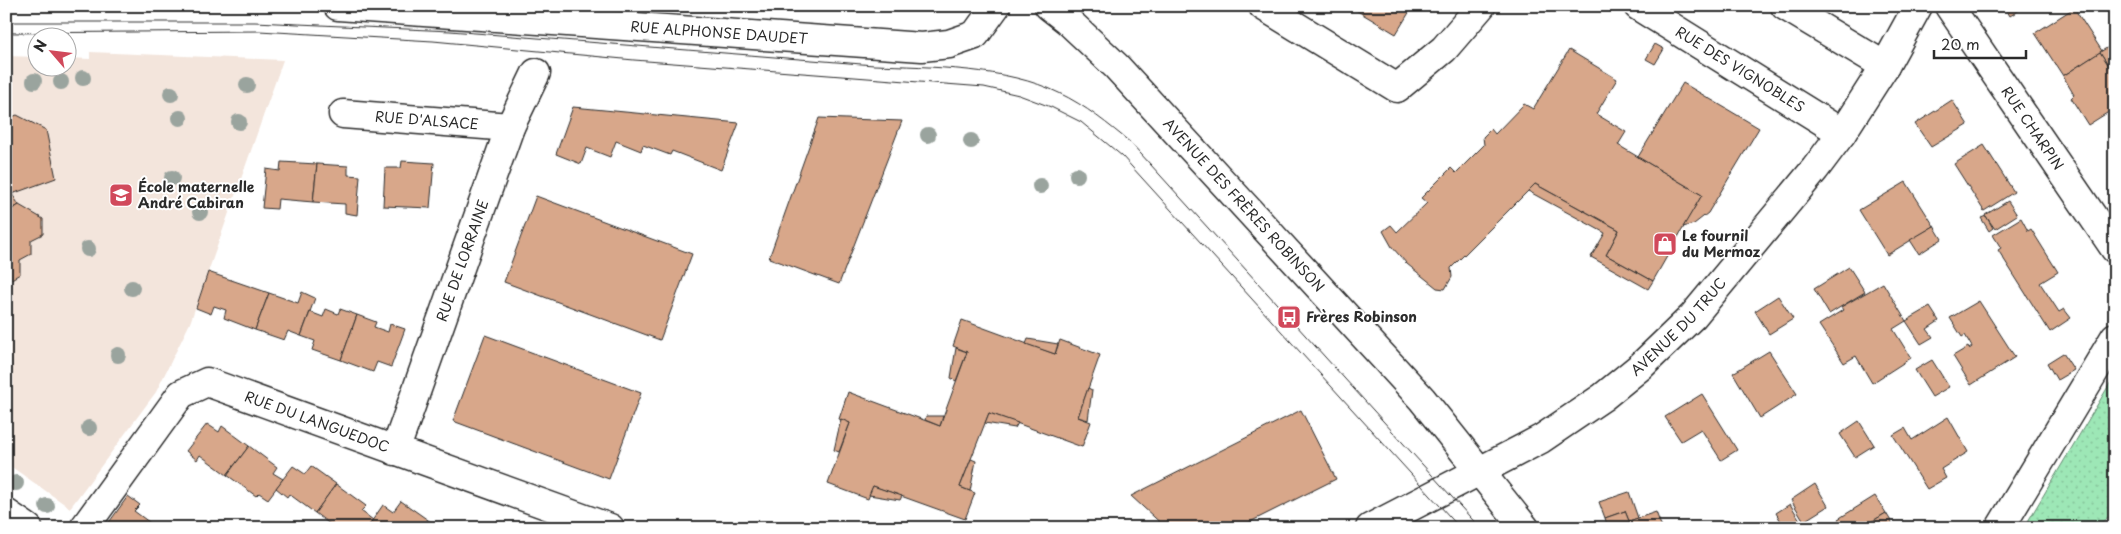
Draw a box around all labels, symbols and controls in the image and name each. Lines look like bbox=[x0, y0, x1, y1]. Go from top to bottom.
street label: RUE ALPHONSE DAUDET bbox=[630, 16, 809, 49]
street label: RUE DES VIGNOBLES bbox=[1672, 21, 1809, 117]
north arrow bbox=[28, 28, 78, 78]
scale bar bbox=[1934, 28, 2026, 60]
text: 20 m bbox=[1941, 32, 1980, 55]
text: N bbox=[28, 36, 52, 55]
street label: RUE CHARPIN bbox=[1997, 82, 2069, 174]
street label: RUE D'ALSACE bbox=[374, 106, 479, 135]
street label: AVENUE DES FRÈRES ROBINSON bbox=[1159, 113, 1330, 296]
place label: École maternelle André Cabiran bbox=[138, 176, 255, 213]
school or university icon: École maternelle André Cabiran bbox=[108, 182, 134, 208]
street label: RUE DE LORRAINE bbox=[431, 196, 493, 324]
place label: Le fournil du Mermoz bbox=[1682, 225, 1761, 262]
shop icon: Le fournil du Mermoz bbox=[1652, 231, 1678, 257]
street label: AVENUE DU TRUC bbox=[1626, 273, 1731, 380]
bus stop icon: Frères Robinson bbox=[1276, 304, 1302, 330]
place label: Frères Robinson bbox=[1306, 306, 1417, 327]
street label: RUE DU LANGUEDOC bbox=[242, 386, 392, 457]

